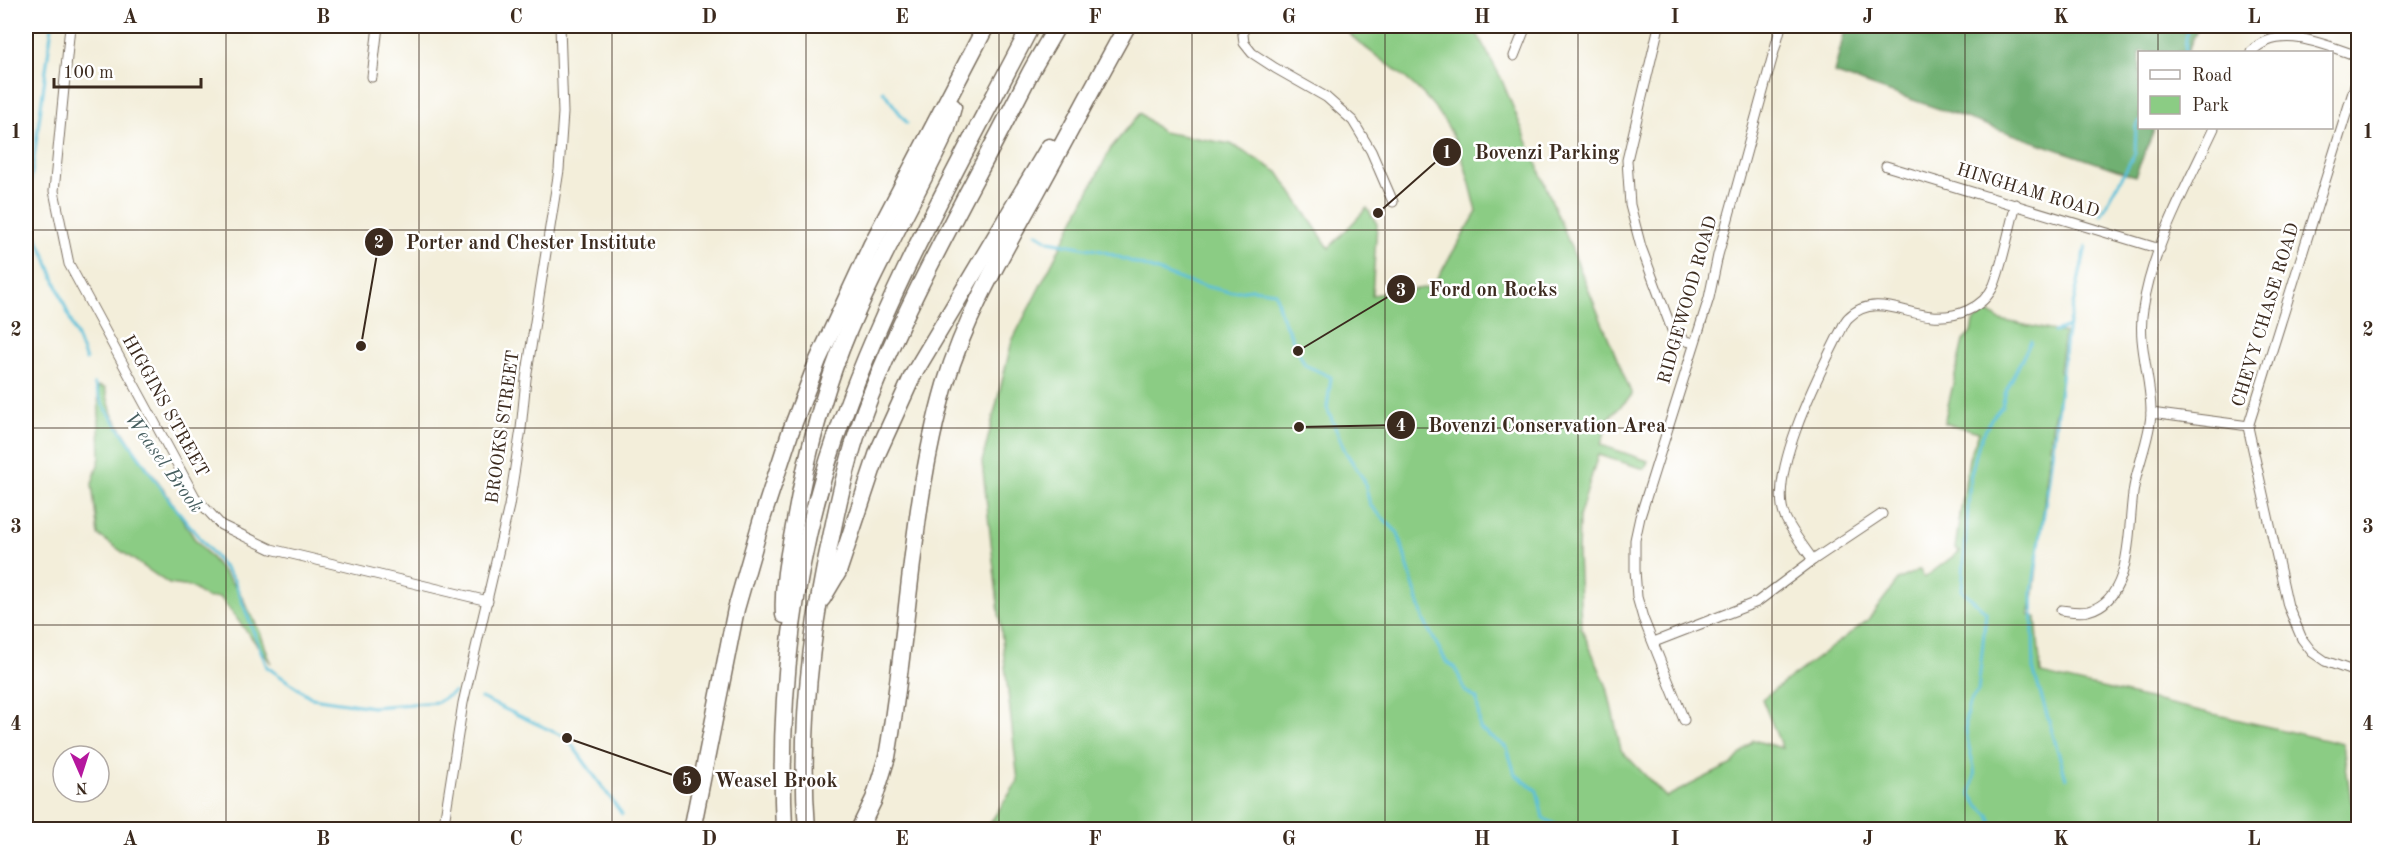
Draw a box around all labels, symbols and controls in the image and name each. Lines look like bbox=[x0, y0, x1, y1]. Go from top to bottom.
text: A bbox=[122, 8, 138, 28]
text: B bbox=[316, 8, 330, 28]
text: C bbox=[509, 8, 523, 28]
text: D bbox=[701, 8, 717, 28]
text: E bbox=[895, 8, 909, 28]
text: F bbox=[1088, 8, 1102, 28]
text: G bbox=[1282, 8, 1296, 28]
text: H bbox=[1474, 8, 1490, 28]
text: I bbox=[1671, 8, 1679, 28]
text: J bbox=[1863, 8, 1874, 28]
text: K bbox=[2053, 8, 2069, 28]
text: L bbox=[2247, 8, 2261, 28]
scale bar bbox=[54, 51, 201, 89]
legend bbox=[2138, 51, 2333, 129]
text: 100 m bbox=[63, 64, 114, 82]
text: Road bbox=[2192, 67, 2232, 85]
text: Park bbox=[2192, 97, 2229, 115]
text: 1 bbox=[10, 123, 22, 143]
text: 1 bbox=[2362, 123, 2374, 143]
callout: Bovenzi Parking bbox=[1432, 133, 1631, 171]
text: 1 bbox=[1442, 144, 1452, 162]
text: Bovenzi Parking bbox=[1474, 144, 1620, 164]
street label: HINGHAM ROAD bbox=[1954, 161, 2102, 221]
street label: RIDGEWOOD ROAD bbox=[1655, 214, 1721, 386]
street label: CHEVY CHASE ROAD bbox=[2229, 221, 2303, 409]
callout: Porter and Chester Institute bbox=[364, 223, 669, 261]
text: 2 bbox=[374, 234, 384, 252]
text: Porter and Chester Institute bbox=[406, 234, 656, 254]
callout: Ford on Rocks bbox=[1386, 270, 1569, 308]
text: Ford on Rocks bbox=[1429, 281, 1557, 301]
text: 3 bbox=[1396, 282, 1406, 300]
text: 2 bbox=[10, 321, 22, 341]
text: 2 bbox=[2362, 321, 2374, 341]
street label: HIGGINS STREET bbox=[119, 332, 211, 480]
street label: BROOKS STREET bbox=[483, 349, 523, 505]
callout: Bovenzi Conservation Area bbox=[1386, 406, 1678, 444]
water label: Weasel Brook bbox=[120, 409, 206, 517]
text: 4 bbox=[1396, 417, 1406, 435]
text: Bovenzi Conservation Area bbox=[1428, 417, 1666, 437]
text: 3 bbox=[10, 518, 22, 538]
text: 3 bbox=[2362, 518, 2374, 538]
text: 4 bbox=[10, 715, 22, 735]
text: 4 bbox=[2362, 715, 2374, 735]
north arrow bbox=[51, 744, 111, 804]
callout: Weasel Brook bbox=[672, 761, 850, 799]
text: 5 bbox=[682, 772, 692, 790]
text: Weasel Brook bbox=[714, 772, 838, 792]
text: N bbox=[74, 779, 88, 795]
text: A bbox=[122, 830, 138, 850]
text: B bbox=[316, 830, 330, 850]
text: C bbox=[509, 830, 523, 850]
text: D bbox=[701, 830, 717, 850]
text: E bbox=[895, 830, 909, 850]
text: F bbox=[1088, 830, 1102, 850]
text: G bbox=[1282, 830, 1296, 850]
text: H bbox=[1474, 830, 1490, 850]
text: I bbox=[1671, 830, 1679, 850]
text: J bbox=[1863, 830, 1874, 850]
text: K bbox=[2053, 830, 2069, 850]
text: L bbox=[2247, 830, 2261, 850]

